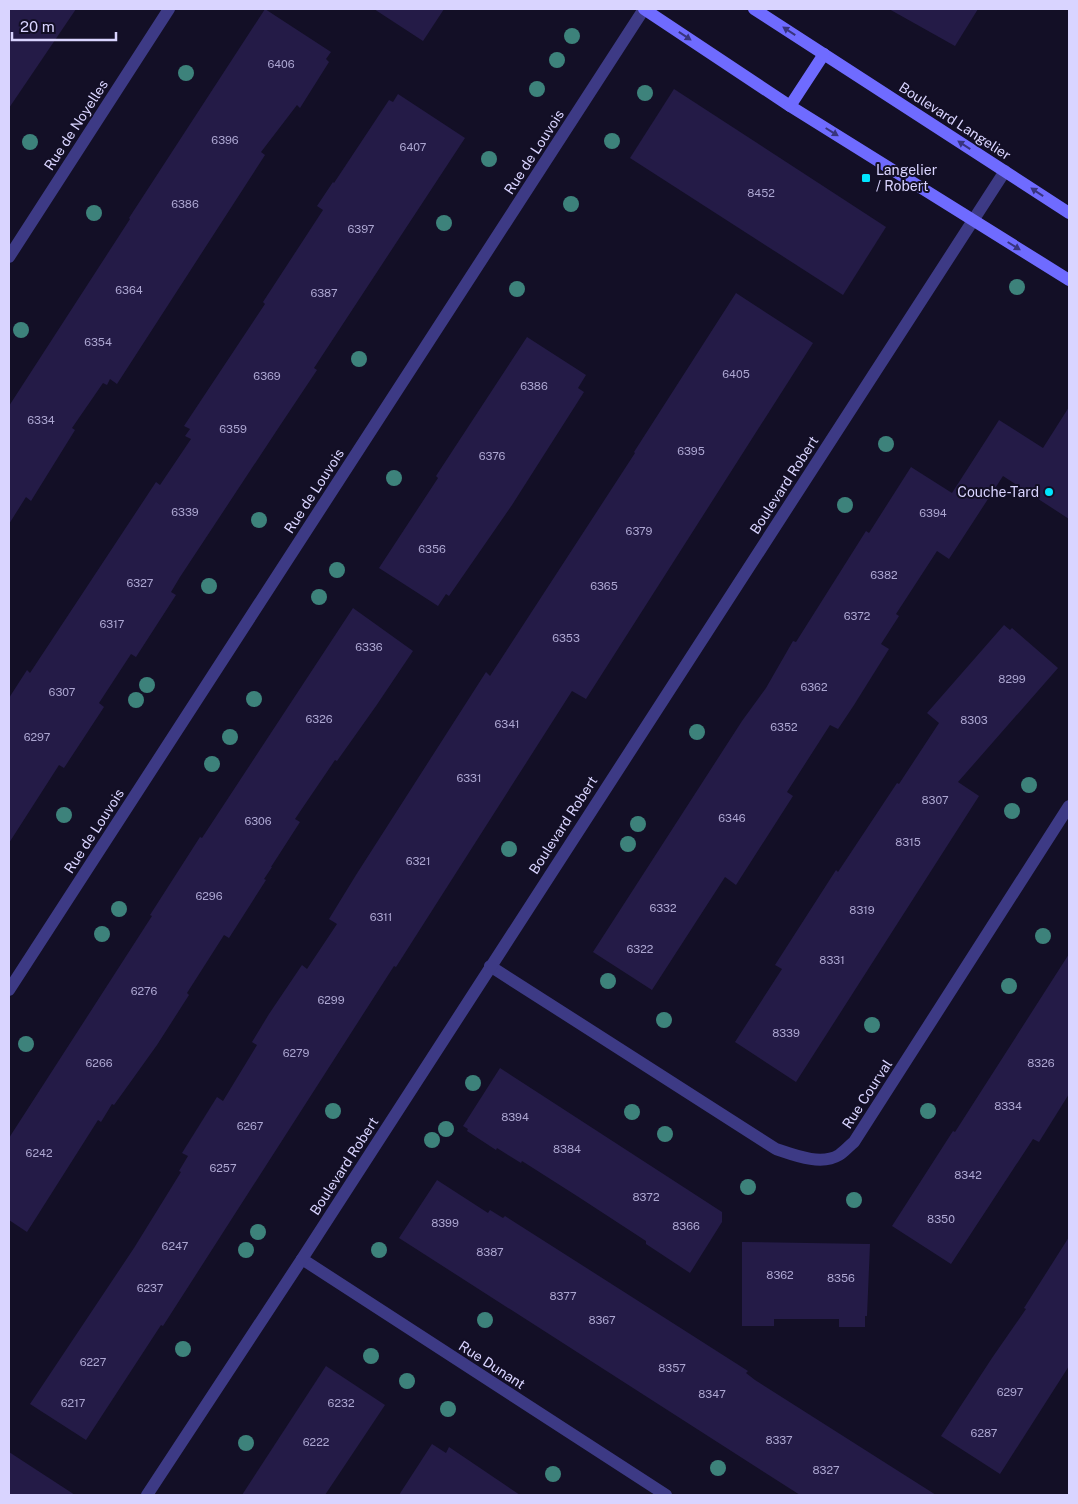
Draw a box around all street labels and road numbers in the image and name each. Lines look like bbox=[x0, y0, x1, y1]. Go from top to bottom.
street label: Rue de Noyelles bbox=[41, 77, 111, 173]
street label: Boulevard Langelier bbox=[896, 79, 1014, 163]
street label: Rue de Louvois bbox=[501, 107, 567, 197]
street label: Boulevard Robert bbox=[746, 433, 822, 537]
street label: Rue de Louvois bbox=[281, 446, 347, 536]
street label: Boulevard Robert bbox=[525, 773, 601, 877]
street label: Rue de Louvois bbox=[61, 786, 127, 876]
street label: Rue Courval bbox=[839, 1057, 895, 1131]
street label: Boulevard Robert bbox=[306, 1114, 382, 1218]
street label: Rue Dunant bbox=[456, 1338, 528, 1392]

